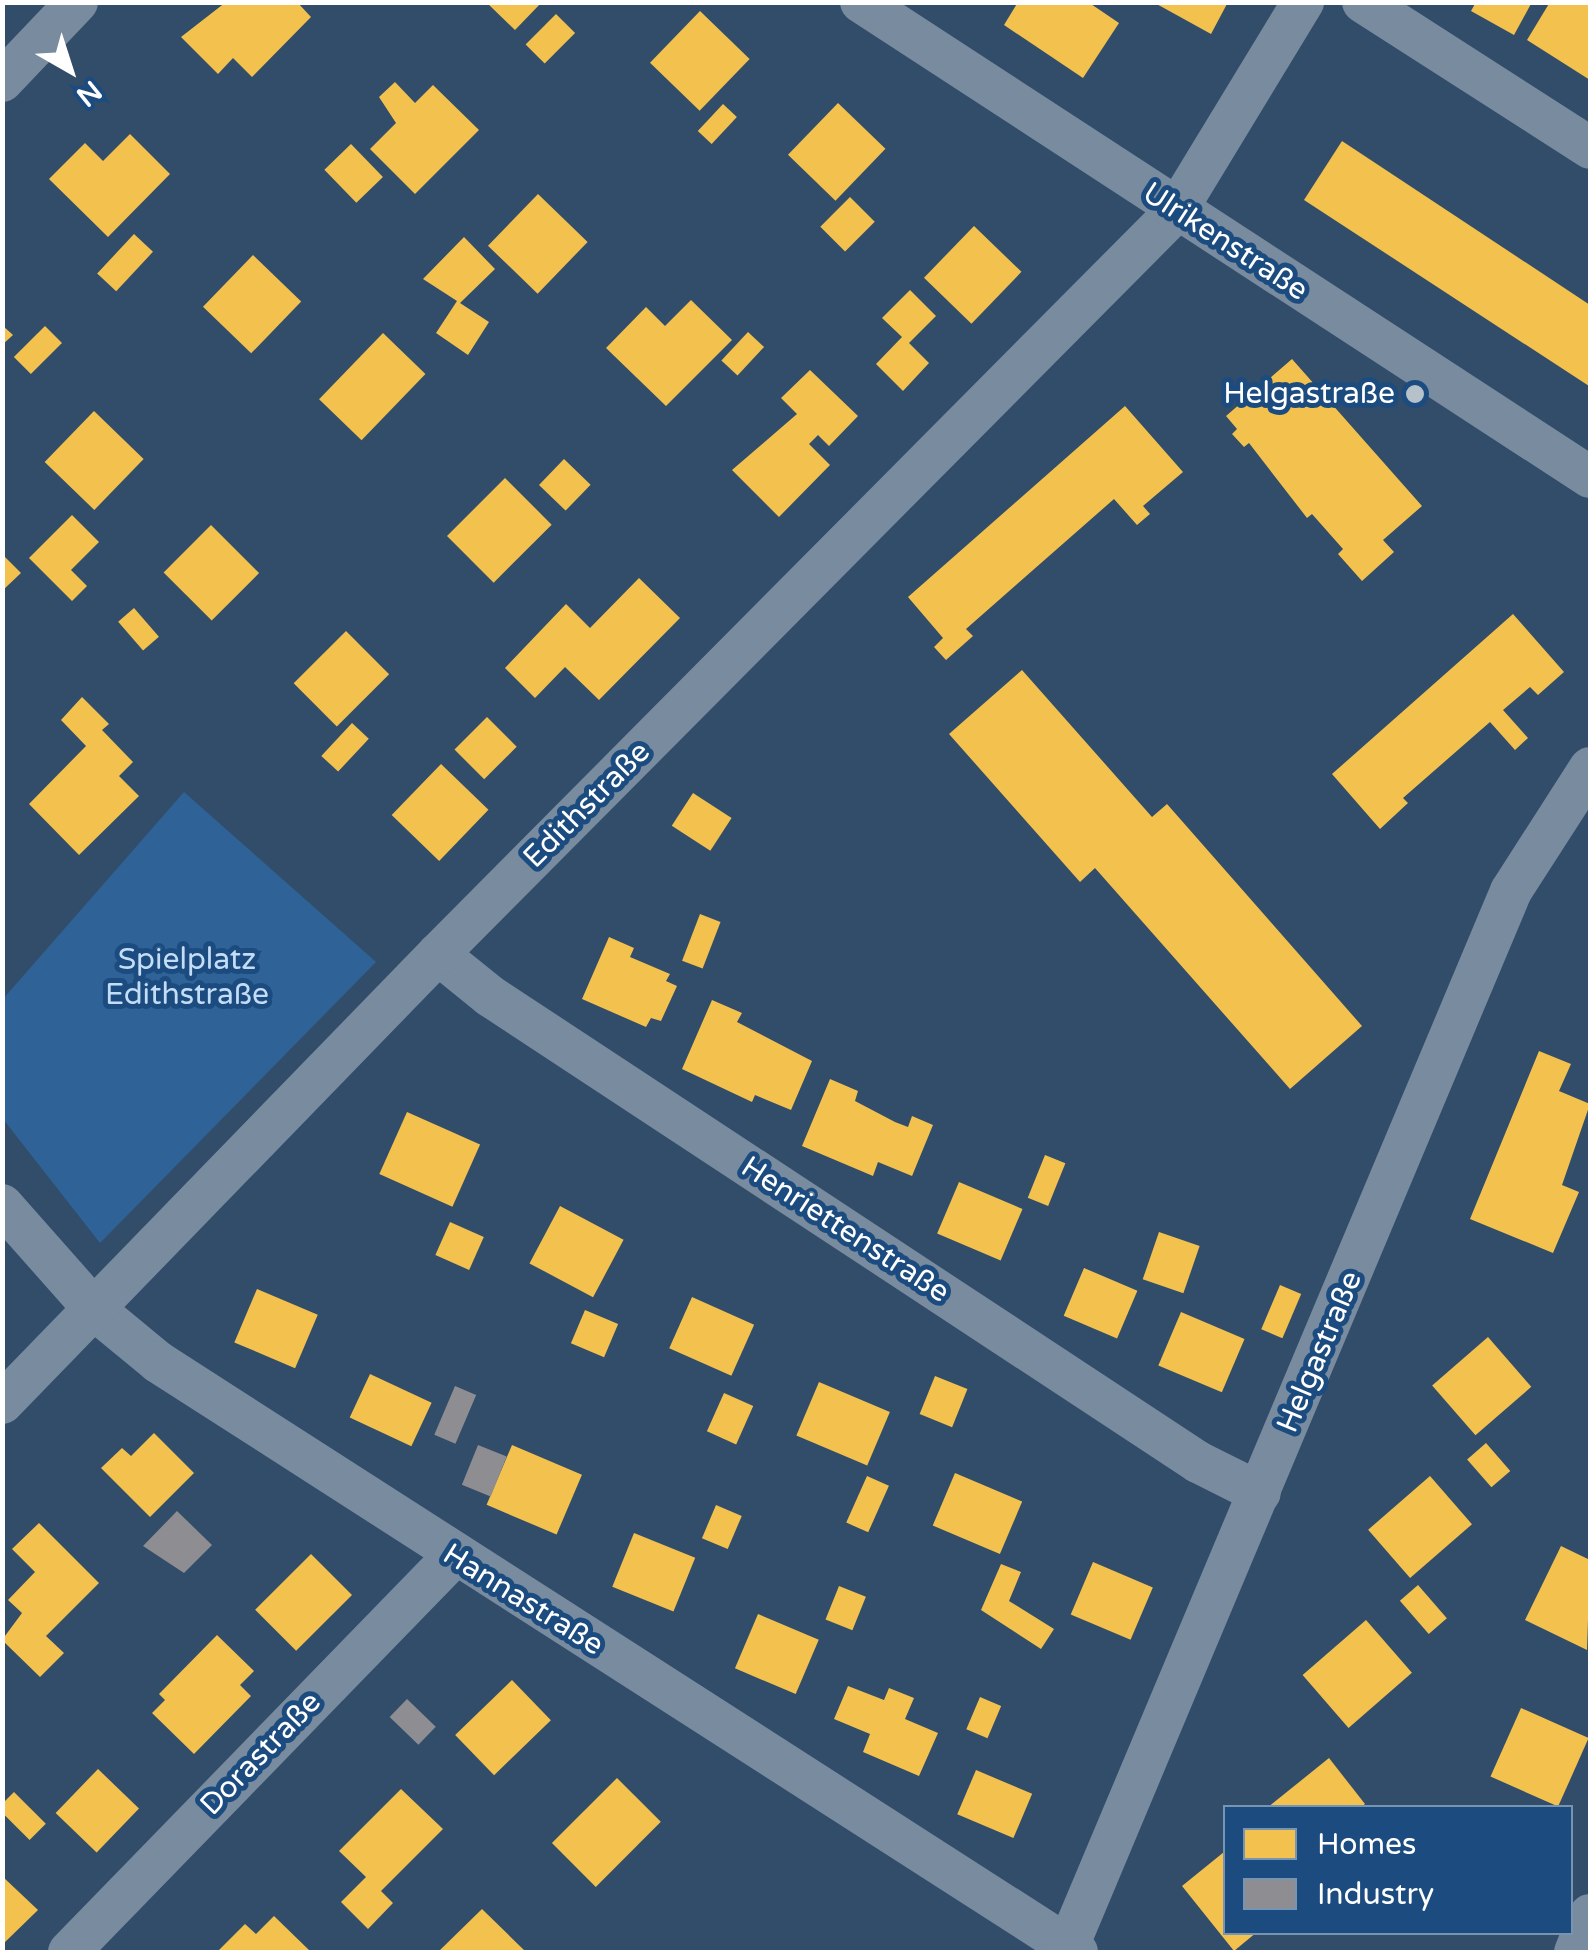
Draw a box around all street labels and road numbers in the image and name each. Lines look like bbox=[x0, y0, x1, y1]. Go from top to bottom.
street label: Ulrikenstraße bbox=[1136, 175, 1314, 309]
street label: Edithstraße bbox=[516, 734, 658, 876]
street label: Henriettenstraße bbox=[734, 1149, 956, 1311]
street label: Helgastraße bbox=[1270, 1266, 1370, 1438]
street label: Hannastraße bbox=[436, 1536, 610, 1664]
street label: Dorastraße bbox=[193, 1685, 329, 1823]

